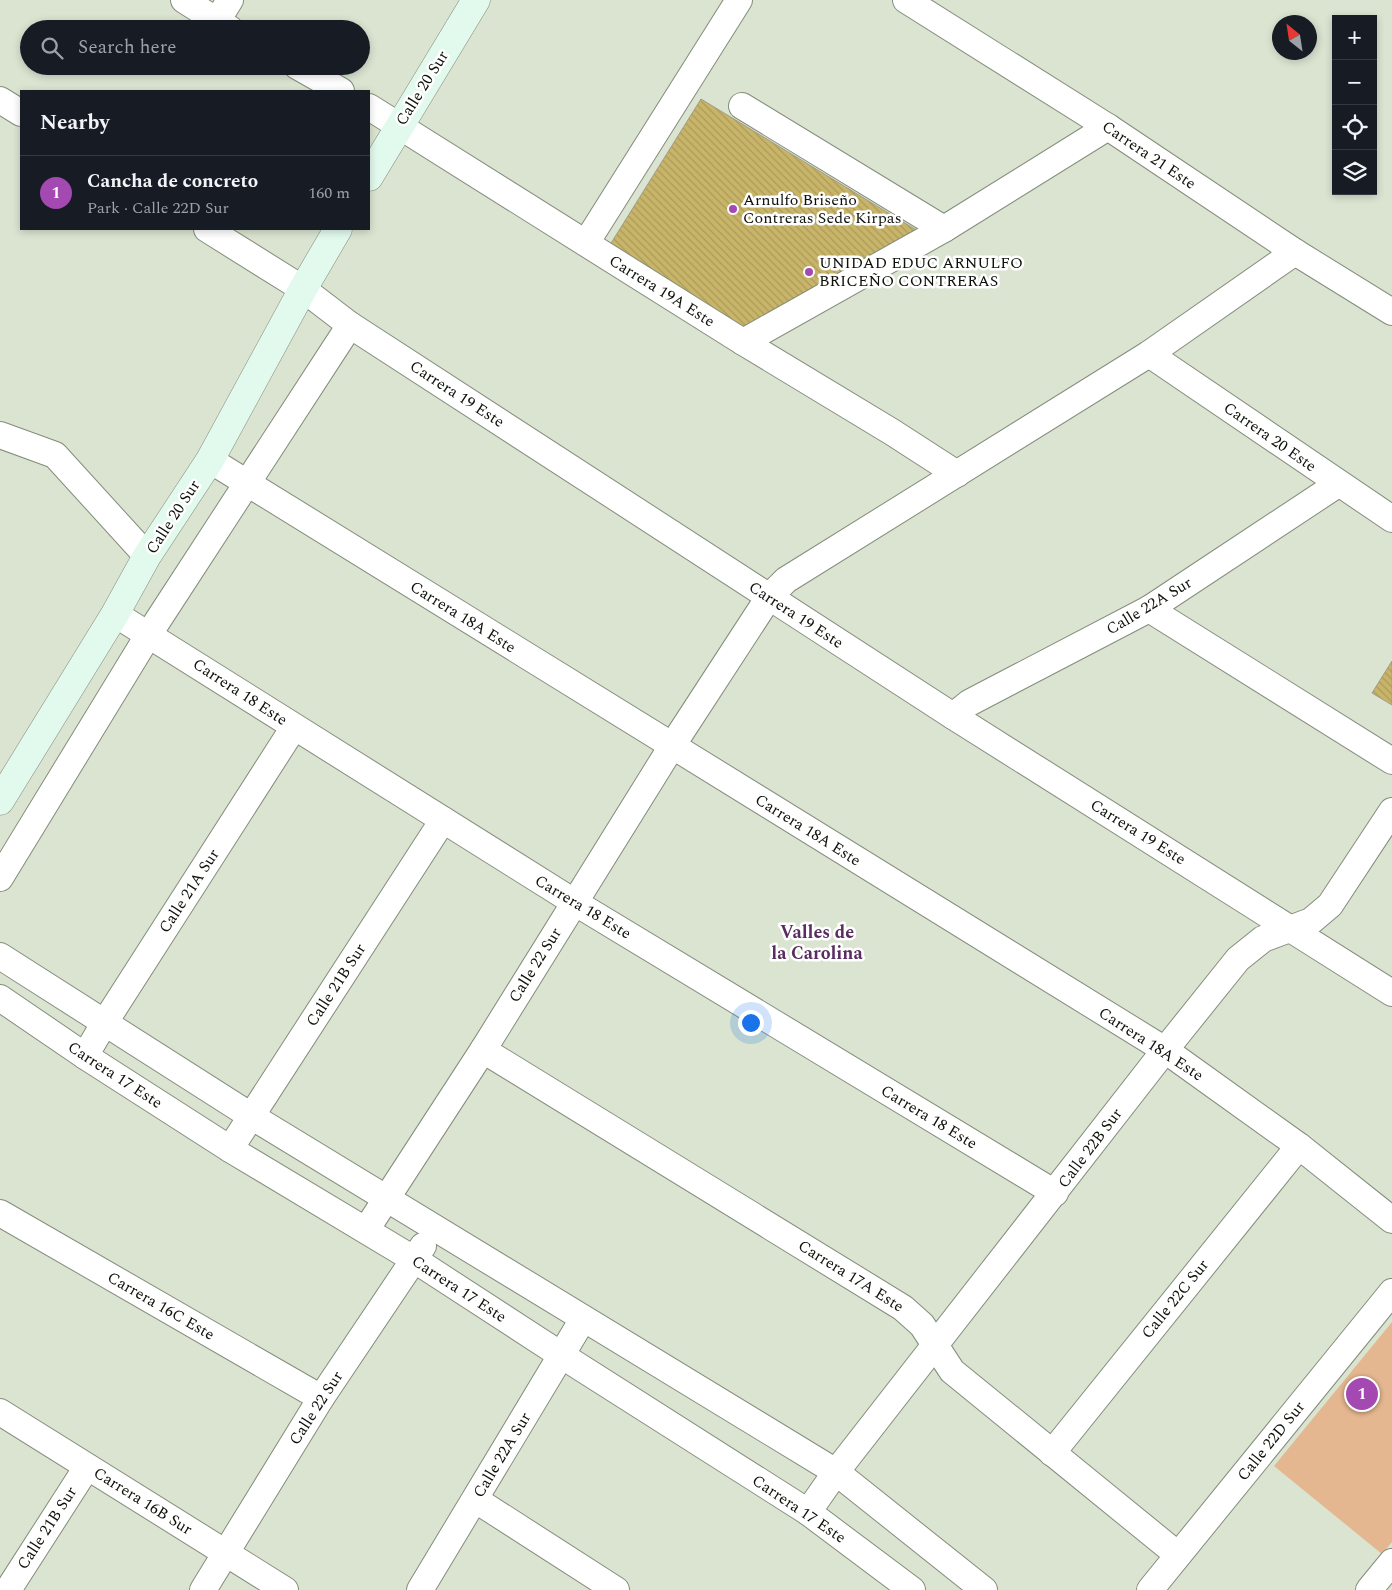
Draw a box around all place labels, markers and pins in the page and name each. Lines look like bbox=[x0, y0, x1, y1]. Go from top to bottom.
place label: Arnulfo Briseño Contreras Sede Kirpas bbox=[743, 188, 902, 230]
marker: Arnulfo Briseño Contreras Sede Kirpas bbox=[727, 203, 739, 215]
place label: UNIDAD EDUC ARNULFO BRICEÑO CONTRERAS bbox=[819, 251, 1023, 293]
marker: UNIDAD EDUC ARNULFO BRICEÑO CONTRERAS bbox=[803, 266, 815, 278]
pin: 1 bbox=[1346, 1375, 1378, 1413]

